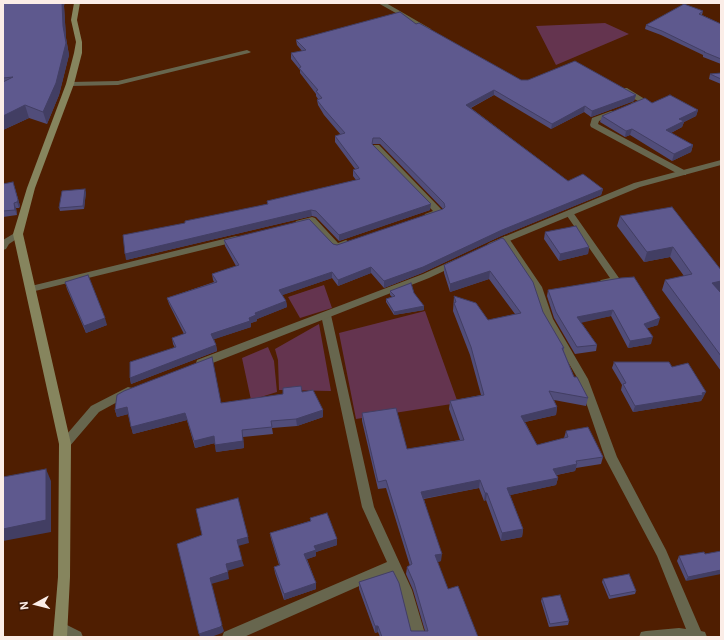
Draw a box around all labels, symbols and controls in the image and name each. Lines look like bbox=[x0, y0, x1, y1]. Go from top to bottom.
north arrow bbox=[16, 584, 56, 624]
text: N bbox=[17, 600, 32, 610]

